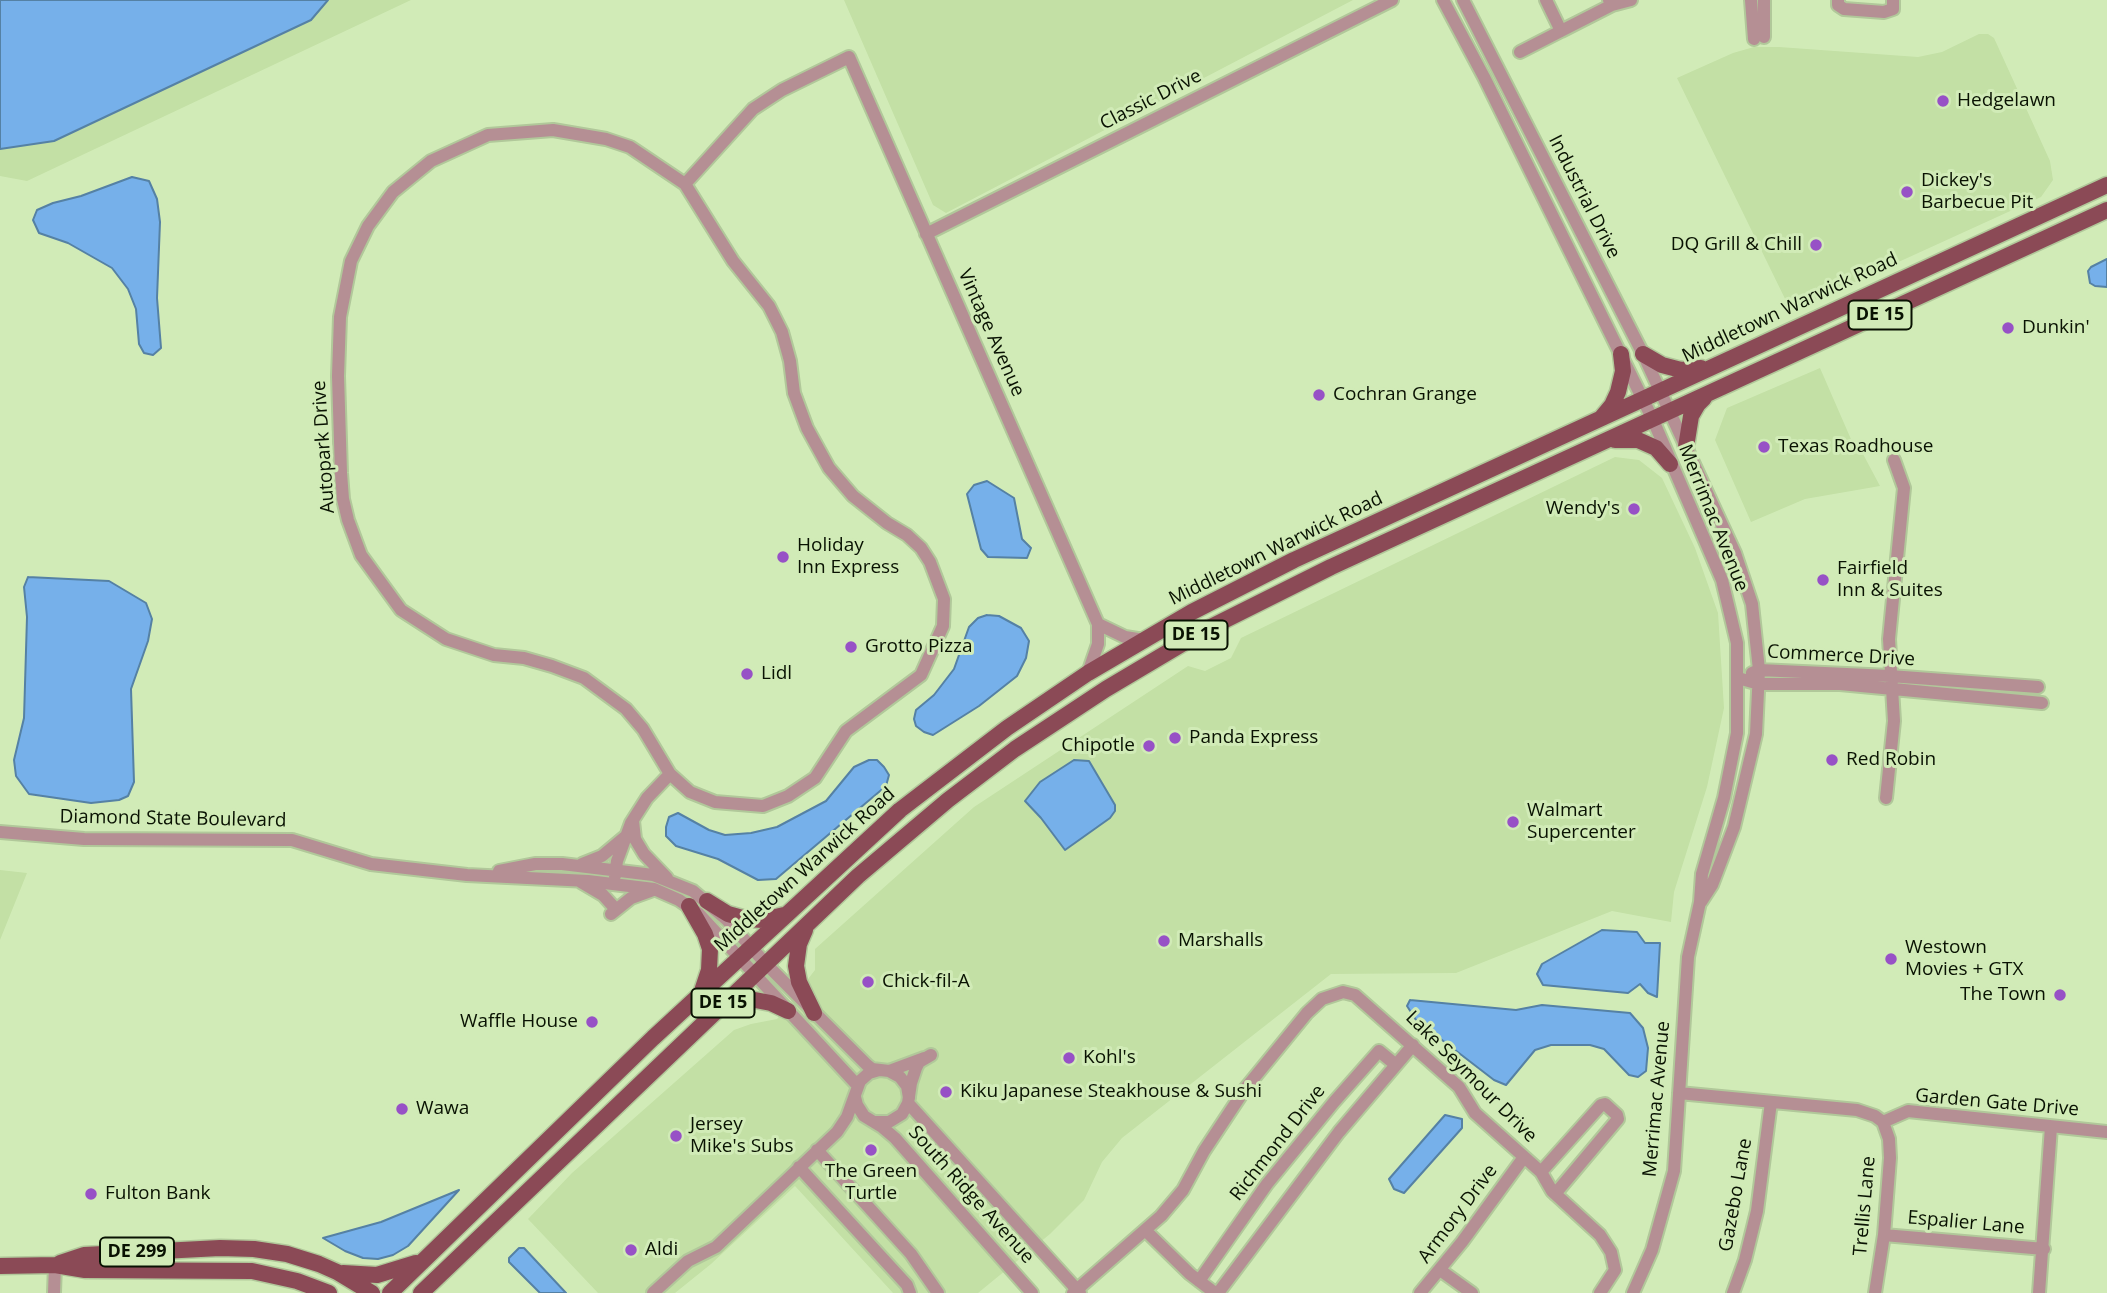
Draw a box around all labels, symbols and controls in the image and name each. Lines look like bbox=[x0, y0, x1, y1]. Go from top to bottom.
street label: Classic Drive bbox=[1096, 65, 1206, 135]
place label: Hedgelawn bbox=[1957, 90, 2056, 112]
marker: Hedgelawn bbox=[1935, 93, 1951, 109]
street label: Industrial Drive bbox=[1543, 131, 1625, 263]
place label: Dickey's Barbecue Pit bbox=[1921, 170, 2033, 214]
marker: Dickey's Barbecue Pit bbox=[1899, 184, 1915, 200]
place label: DQ Grill & Chill bbox=[1671, 234, 1802, 256]
marker: DQ Grill & Chill bbox=[1808, 237, 1824, 253]
street label: Middletown Warwick Road bbox=[1679, 248, 1901, 368]
street label: Vintage Avenue bbox=[953, 266, 1029, 400]
road number: DE 15 bbox=[1848, 300, 1912, 330]
place label: Dunkin' bbox=[2022, 317, 2090, 339]
marker: Dunkin' bbox=[2000, 320, 2016, 336]
street label: Autopark Drive bbox=[308, 380, 340, 514]
place label: Cochran Grange bbox=[1333, 384, 1477, 406]
marker: Cochran Grange bbox=[1311, 387, 1327, 403]
place label: Texas Roadhouse bbox=[1778, 436, 1933, 458]
marker: Texas Roadhouse bbox=[1756, 439, 1772, 455]
street label: Merrimac Avenue bbox=[1673, 441, 1753, 595]
street label: Middletown Warwick Road bbox=[1165, 487, 1387, 611]
place label: Wendy's bbox=[1546, 498, 1620, 520]
marker: Wendy's bbox=[1626, 501, 1642, 517]
place label: Holiday Inn Express bbox=[797, 535, 899, 579]
marker: Holiday Inn Express bbox=[775, 549, 791, 565]
place label: Fairfield Inn & Suites bbox=[1837, 558, 1943, 602]
marker: Fairfield Inn & Suites bbox=[1815, 572, 1831, 588]
road number: DE 15 bbox=[1164, 620, 1228, 650]
place label: Grotto Pizza bbox=[865, 636, 973, 658]
marker: Grotto Pizza bbox=[843, 639, 859, 655]
street label: Commerce Drive bbox=[1766, 641, 1916, 671]
place label: Lidl bbox=[761, 663, 792, 685]
marker: Lidl bbox=[739, 666, 755, 682]
place label: Panda Express bbox=[1189, 727, 1318, 749]
marker: Panda Express bbox=[1167, 730, 1183, 746]
place label: Chipotle bbox=[1061, 735, 1135, 757]
marker: Chipotle bbox=[1141, 738, 1157, 754]
place label: Red Robin bbox=[1846, 749, 1936, 771]
marker: Red Robin bbox=[1824, 752, 1840, 768]
street label: Middletown Warwick Road bbox=[710, 783, 900, 957]
place label: Walmart Supercenter bbox=[1527, 800, 1636, 844]
street label: Diamond State Boulevard bbox=[59, 806, 287, 832]
marker: Walmart Supercenter bbox=[1505, 814, 1521, 830]
place label: Marshalls bbox=[1178, 930, 1263, 952]
marker: Marshalls bbox=[1156, 933, 1172, 949]
place label: Westown Movies + GTX bbox=[1905, 937, 2024, 981]
marker: Westown Movies + GTX bbox=[1883, 951, 1899, 967]
place label: Chick-fil-A bbox=[882, 971, 970, 993]
marker: Chick-fil-A bbox=[860, 974, 876, 990]
place label: The Town bbox=[1960, 984, 2046, 1006]
marker: The Town bbox=[2052, 987, 2068, 1003]
road number: DE 15 bbox=[692, 988, 754, 1018]
street label: Lake Seymour Drive bbox=[1401, 1007, 1541, 1147]
place label: Waffle House bbox=[460, 1011, 578, 1033]
marker: Waffle House bbox=[584, 1014, 600, 1030]
street label: Merrimac Avenue bbox=[1639, 1020, 1675, 1178]
place label: Kohl's bbox=[1083, 1047, 1136, 1069]
marker: Kohl's bbox=[1061, 1050, 1077, 1066]
street label: Richmond Drive bbox=[1226, 1080, 1330, 1206]
place label: Kiku Japanese Steakhouse & Sushi bbox=[960, 1081, 1262, 1103]
marker: Kiku Japanese Steakhouse & Sushi bbox=[938, 1084, 954, 1100]
street label: Garden Gate Drive bbox=[1914, 1084, 2080, 1122]
place label: Wawa bbox=[416, 1098, 469, 1120]
marker: Wawa bbox=[394, 1101, 410, 1117]
place label: Jersey Mike's Subs bbox=[690, 1114, 793, 1158]
street label: South Ridge Avenue bbox=[903, 1122, 1039, 1268]
marker: Jersey Mike's Subs bbox=[668, 1128, 684, 1144]
street label: Gazebo Lane bbox=[1715, 1137, 1757, 1253]
marker: The Green Turtle bbox=[863, 1142, 879, 1158]
street label: Trellis Lane bbox=[1849, 1155, 1881, 1257]
street label: Armory Drive bbox=[1414, 1160, 1502, 1268]
place label: The Green Turtle bbox=[825, 1161, 917, 1205]
place label: Fulton Bank bbox=[105, 1183, 211, 1205]
marker: Fulton Bank bbox=[83, 1186, 99, 1202]
street label: Espalier Lane bbox=[1906, 1207, 2026, 1239]
road number: DE 299 bbox=[100, 1238, 174, 1266]
place label: Aldi bbox=[645, 1239, 678, 1261]
marker: Aldi bbox=[623, 1242, 639, 1258]

